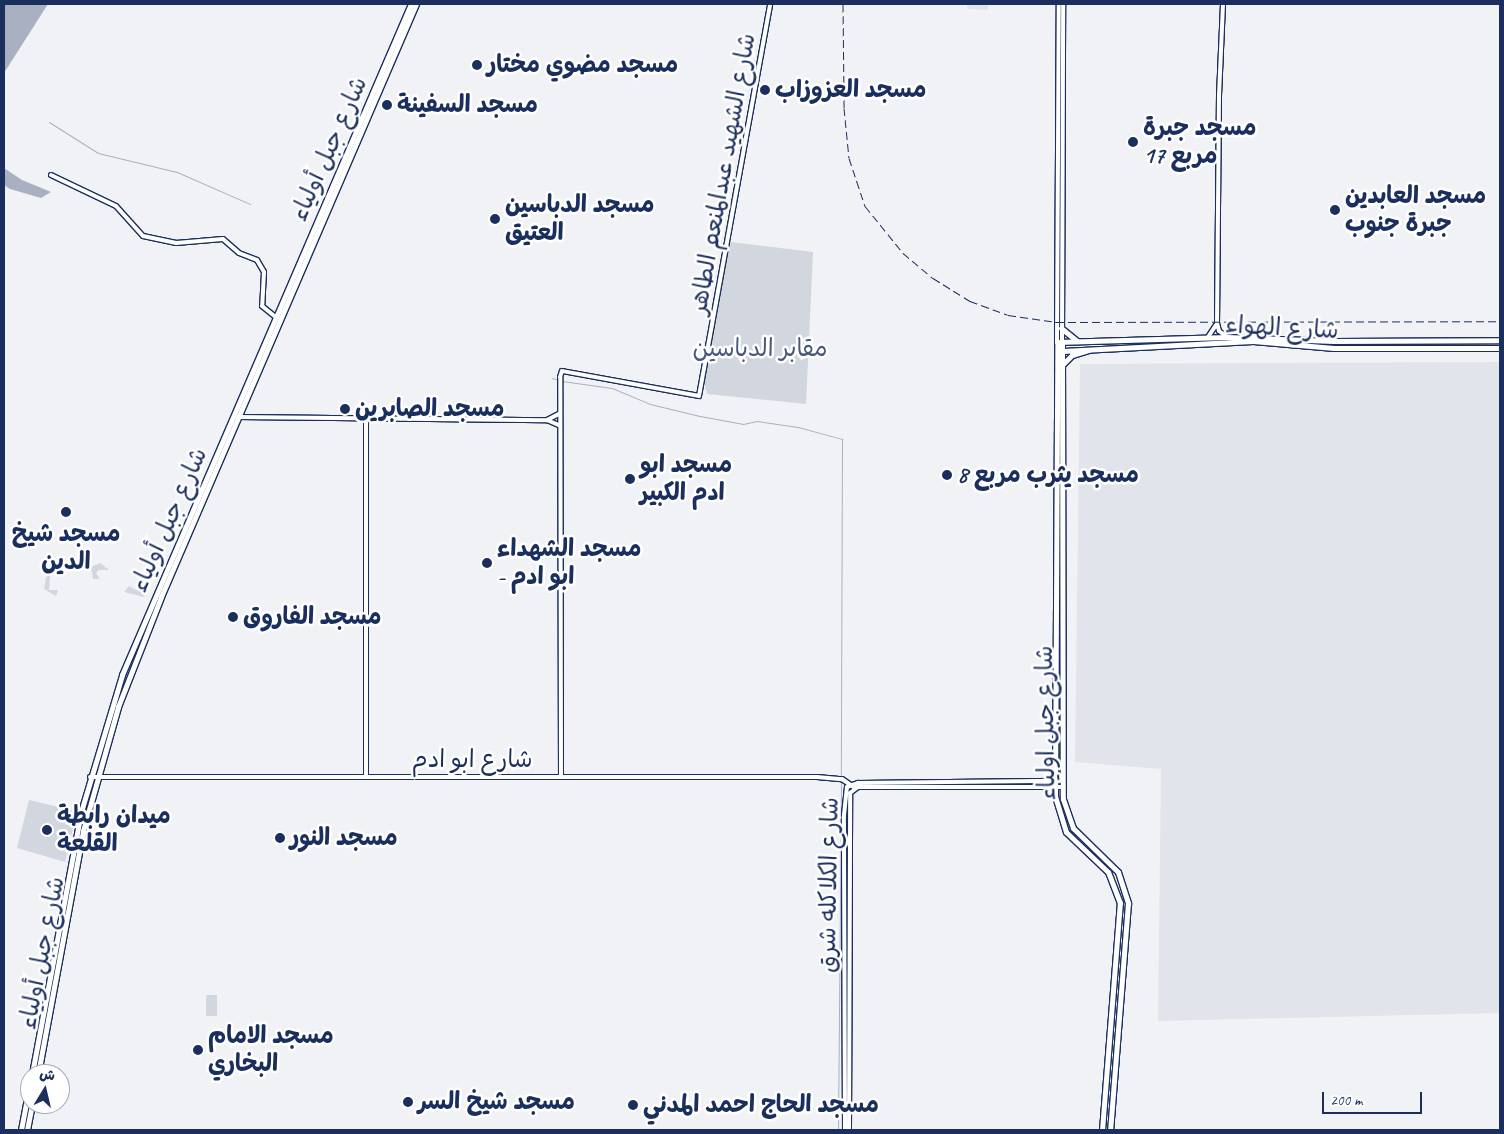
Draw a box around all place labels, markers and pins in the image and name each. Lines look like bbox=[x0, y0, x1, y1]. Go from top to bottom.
place label: مسجد مضوي مختار bbox=[487, 51, 678, 79]
marker: مسجد مضوي مختار bbox=[471, 59, 483, 71]
place label: مسجد العزوزاب bbox=[775, 76, 926, 104]
marker: مسجد العزوزاب bbox=[759, 84, 771, 96]
place label: مسجد السفينة bbox=[397, 91, 538, 119]
marker: مسجد السفينة bbox=[381, 99, 393, 111]
place label: مسجد جبرة مربع 17 bbox=[1143, 114, 1256, 170]
marker: مسجد جبرة مربع 17 bbox=[1127, 136, 1139, 148]
place label: مسجد العابدين جبرة جنوب bbox=[1345, 182, 1486, 238]
place label: مسجد الدباسين العتيق bbox=[505, 191, 654, 247]
marker: مسجد العابدين جبرة جنوب bbox=[1329, 204, 1341, 216]
marker: مسجد الدباسين العتيق bbox=[489, 213, 501, 225]
place label: مسجد الصابرين bbox=[355, 395, 505, 423]
marker: مسجد الصابرين bbox=[339, 403, 351, 415]
place label: مسجد ابو ادم الكبير bbox=[640, 451, 732, 507]
place label: مسجد يثرب مربع 8 bbox=[957, 461, 1139, 489]
marker: مسجد يثرب مربع 8 bbox=[941, 469, 953, 481]
marker: مسجد ابو ادم الكبير bbox=[624, 473, 636, 485]
marker: مسجد شيخ الدين bbox=[60, 506, 72, 518]
place label: مسجد شيخ الدين bbox=[12, 520, 120, 576]
place label: مسجد الشهداء - ابو ادم bbox=[497, 535, 641, 591]
marker: مسجد الشهداء - ابو ادم bbox=[481, 557, 493, 569]
place label: مسجد الفاروق bbox=[243, 603, 381, 631]
marker: مسجد الفاروق bbox=[227, 611, 239, 623]
place label: ميدان رابطة القلعة bbox=[57, 802, 171, 858]
marker: ميدان رابطة القلعة bbox=[41, 824, 53, 836]
place label: مسجد النور bbox=[290, 824, 398, 852]
marker: مسجد النور bbox=[274, 832, 286, 844]
place label: مسجد الامام البخاري bbox=[208, 1022, 334, 1078]
marker: مسجد الامام البخاري bbox=[192, 1044, 204, 1056]
place label: مسجد شيخ السر bbox=[418, 1088, 575, 1116]
place label: مسجد الحاج احمد المدني bbox=[643, 1091, 879, 1119]
marker: مسجد شيخ السر bbox=[402, 1096, 414, 1108]
marker: مسجد الحاج احمد المدني bbox=[627, 1099, 639, 1111]

